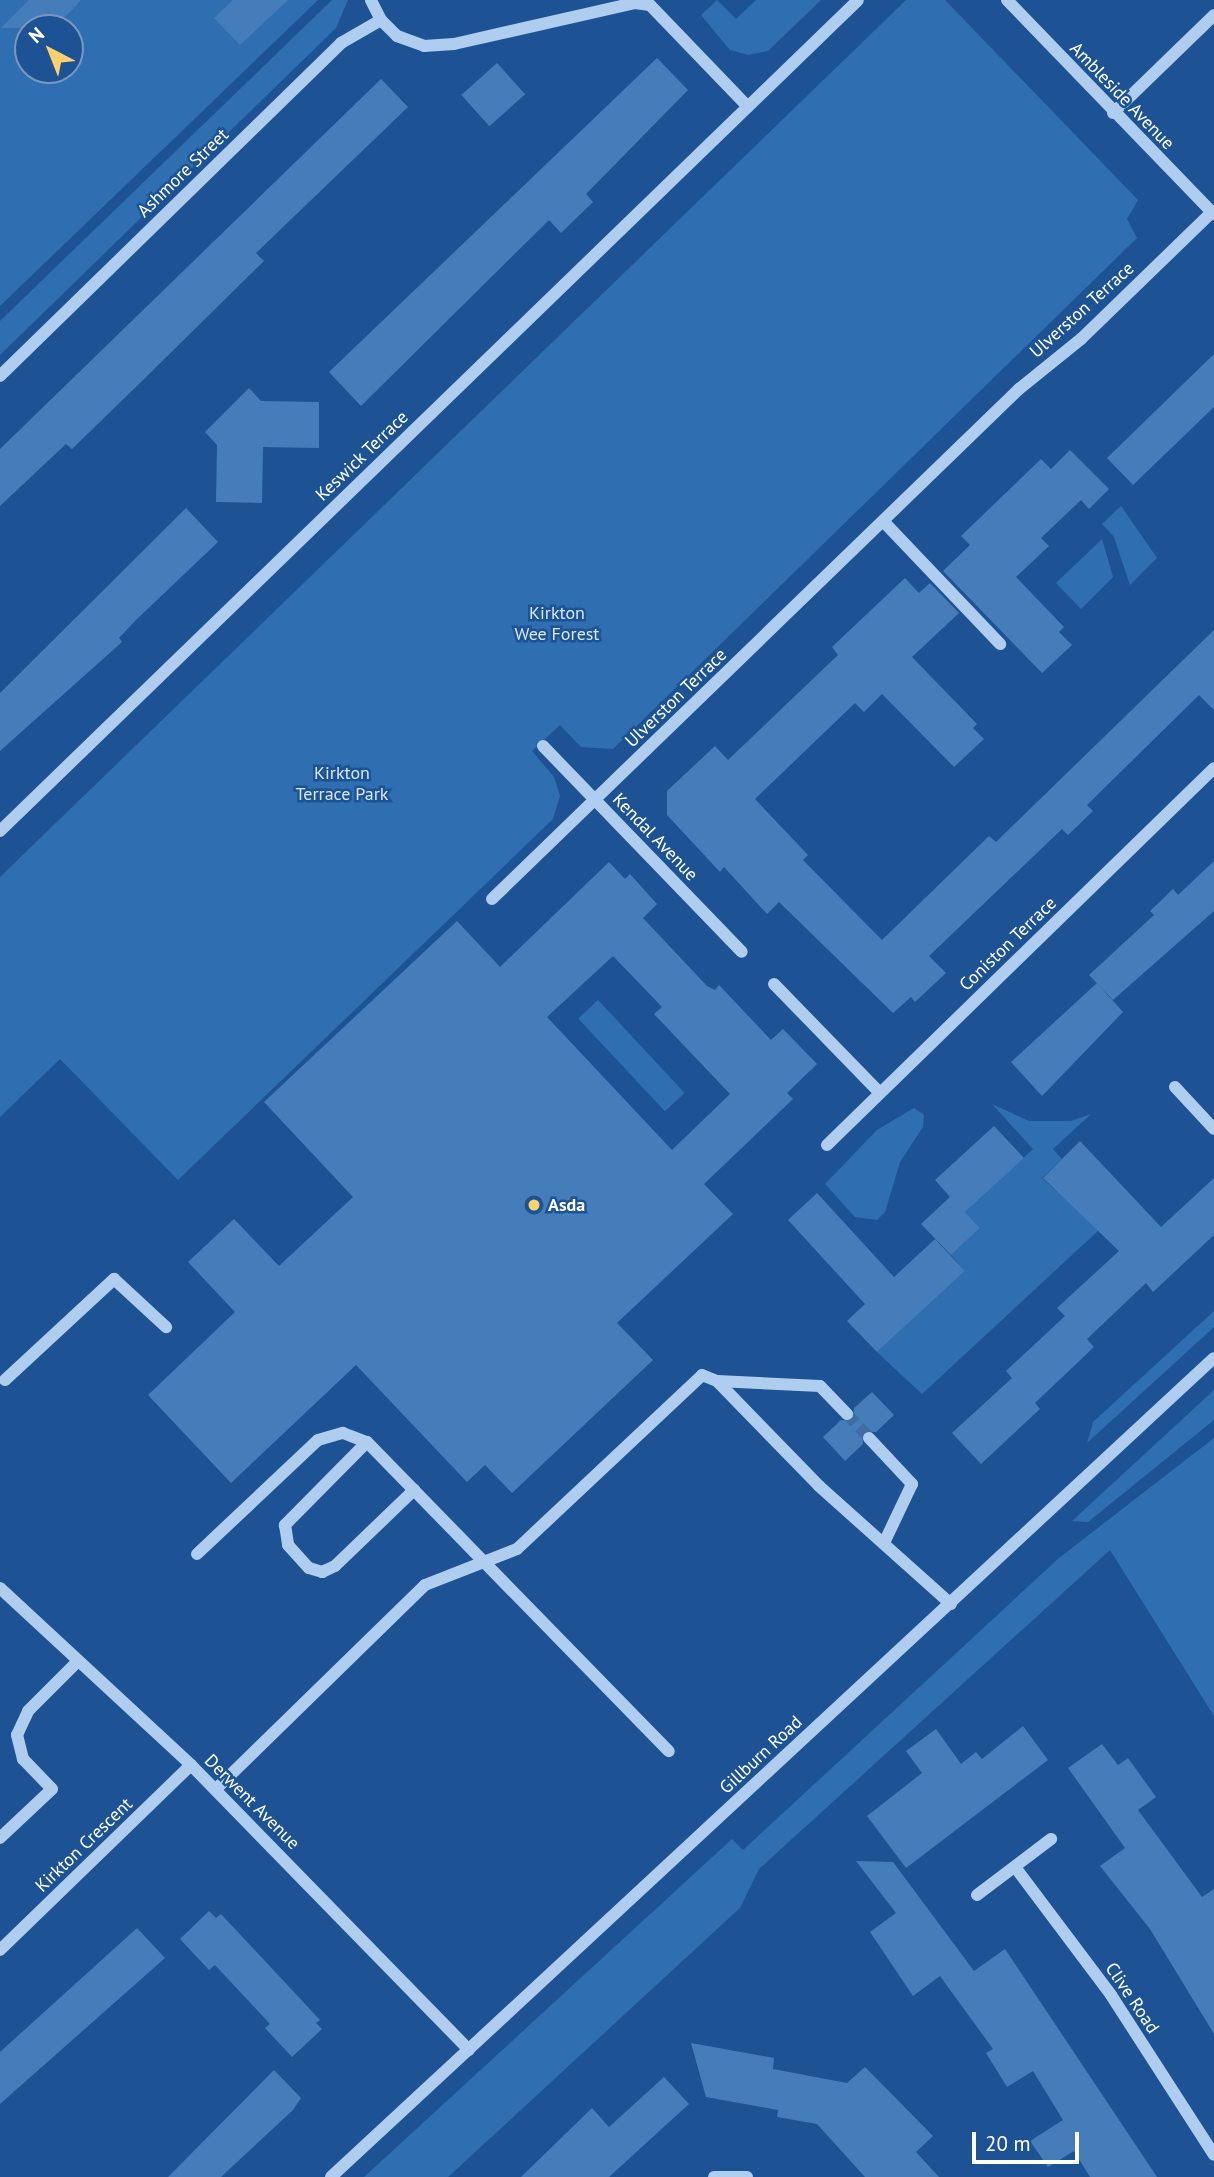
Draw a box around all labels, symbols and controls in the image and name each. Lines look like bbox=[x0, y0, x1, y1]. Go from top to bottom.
north arrow bbox=[14, 14, 84, 84]
text: N bbox=[24, 22, 49, 48]
street label: Ambleside Avenue bbox=[1065, 38, 1179, 154]
street label: Ashmore Street bbox=[133, 124, 233, 222]
street label: Ulverston Terrace bbox=[1025, 257, 1139, 363]
street label: Keswick Terrace bbox=[311, 406, 413, 506]
park label: Kirkton Wee Forest bbox=[515, 603, 599, 646]
street label: Ulverston Terrace bbox=[621, 644, 731, 752]
park label: Kirkton Terrace Park bbox=[296, 763, 388, 806]
street label: Kendal Avenue bbox=[608, 788, 702, 886]
street label: Coniston Terrace bbox=[955, 892, 1061, 996]
place label: Asda bbox=[548, 1194, 585, 1216]
marker: Asda bbox=[526, 1197, 542, 1213]
street label: Gillburn Road bbox=[715, 1711, 807, 1799]
street label: Derwent Avenue bbox=[200, 1750, 304, 1854]
street label: Kirkton Crescent bbox=[31, 1793, 137, 1897]
street label: Clive Road bbox=[1100, 1958, 1164, 2038]
scale bar bbox=[976, 2118, 1083, 2162]
text: 20 m bbox=[985, 2130, 1031, 2157]

